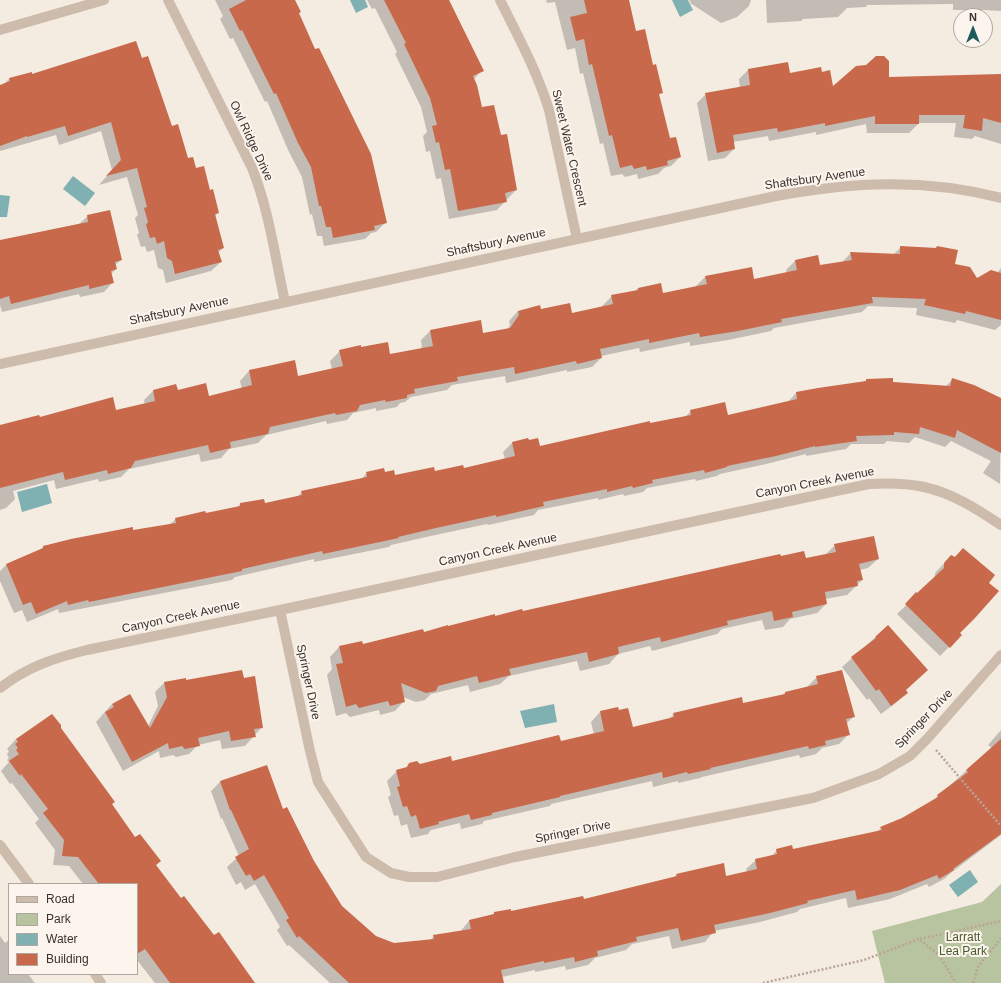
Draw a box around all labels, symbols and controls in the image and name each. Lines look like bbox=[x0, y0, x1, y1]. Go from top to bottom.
north arrow bbox=[953, 8, 993, 48]
text: N bbox=[969, 11, 977, 23]
street label: Sweet Water Crescent bbox=[549, 88, 589, 208]
street label: Owl Ridge Drive bbox=[226, 99, 276, 183]
street label: Shaftsbury Avenue bbox=[764, 165, 866, 193]
street label: Shaftsbury Avenue bbox=[445, 225, 547, 261]
street label: Shaftsbury Avenue bbox=[128, 293, 230, 329]
street label: Canyon Creek Avenue bbox=[754, 464, 876, 502]
street label: Canyon Creek Avenue bbox=[438, 530, 558, 570]
street label: Canyon Creek Avenue bbox=[121, 597, 241, 637]
street label: Springer Drive bbox=[293, 643, 323, 721]
street label: Springer Drive bbox=[892, 686, 956, 752]
street label: Springer Drive bbox=[534, 818, 612, 846]
legend bbox=[8, 883, 138, 975]
text: Road bbox=[46, 892, 75, 906]
text: Park bbox=[46, 912, 71, 926]
park label: Larratt Lea Park bbox=[939, 931, 987, 959]
text: Water bbox=[46, 932, 78, 946]
text: Building bbox=[46, 952, 89, 966]

